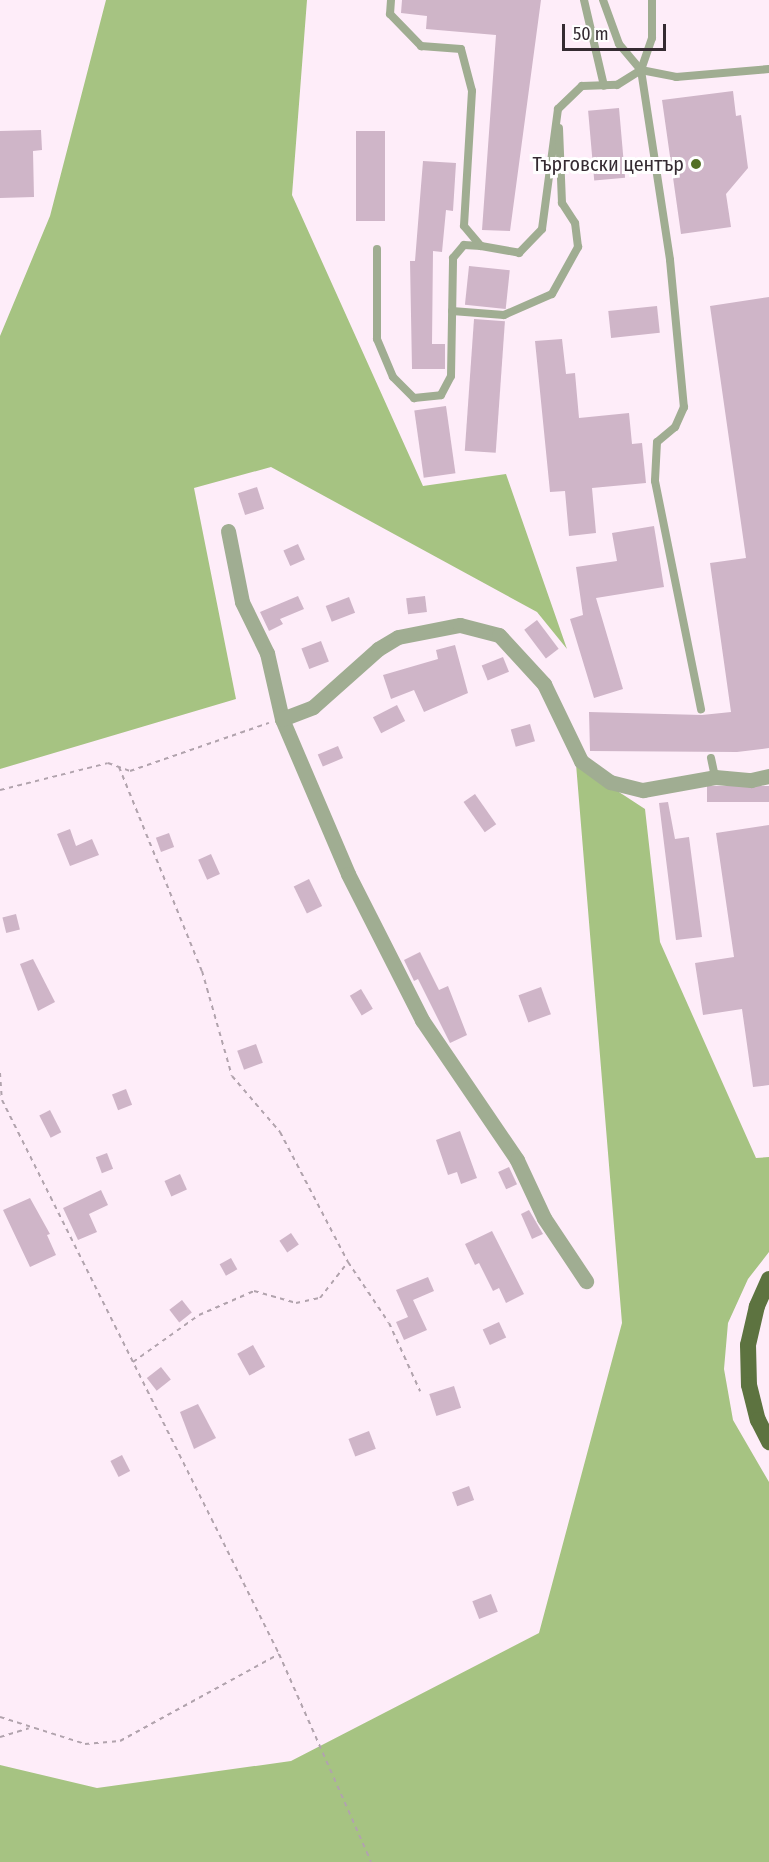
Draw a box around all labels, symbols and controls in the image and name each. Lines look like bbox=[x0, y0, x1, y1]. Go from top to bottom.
scale bar bbox=[565, 12, 668, 50]
text: 50 m bbox=[573, 23, 609, 45]
place label: Търговски център bbox=[533, 152, 684, 176]
marker: Търговски център bbox=[689, 157, 703, 171]

